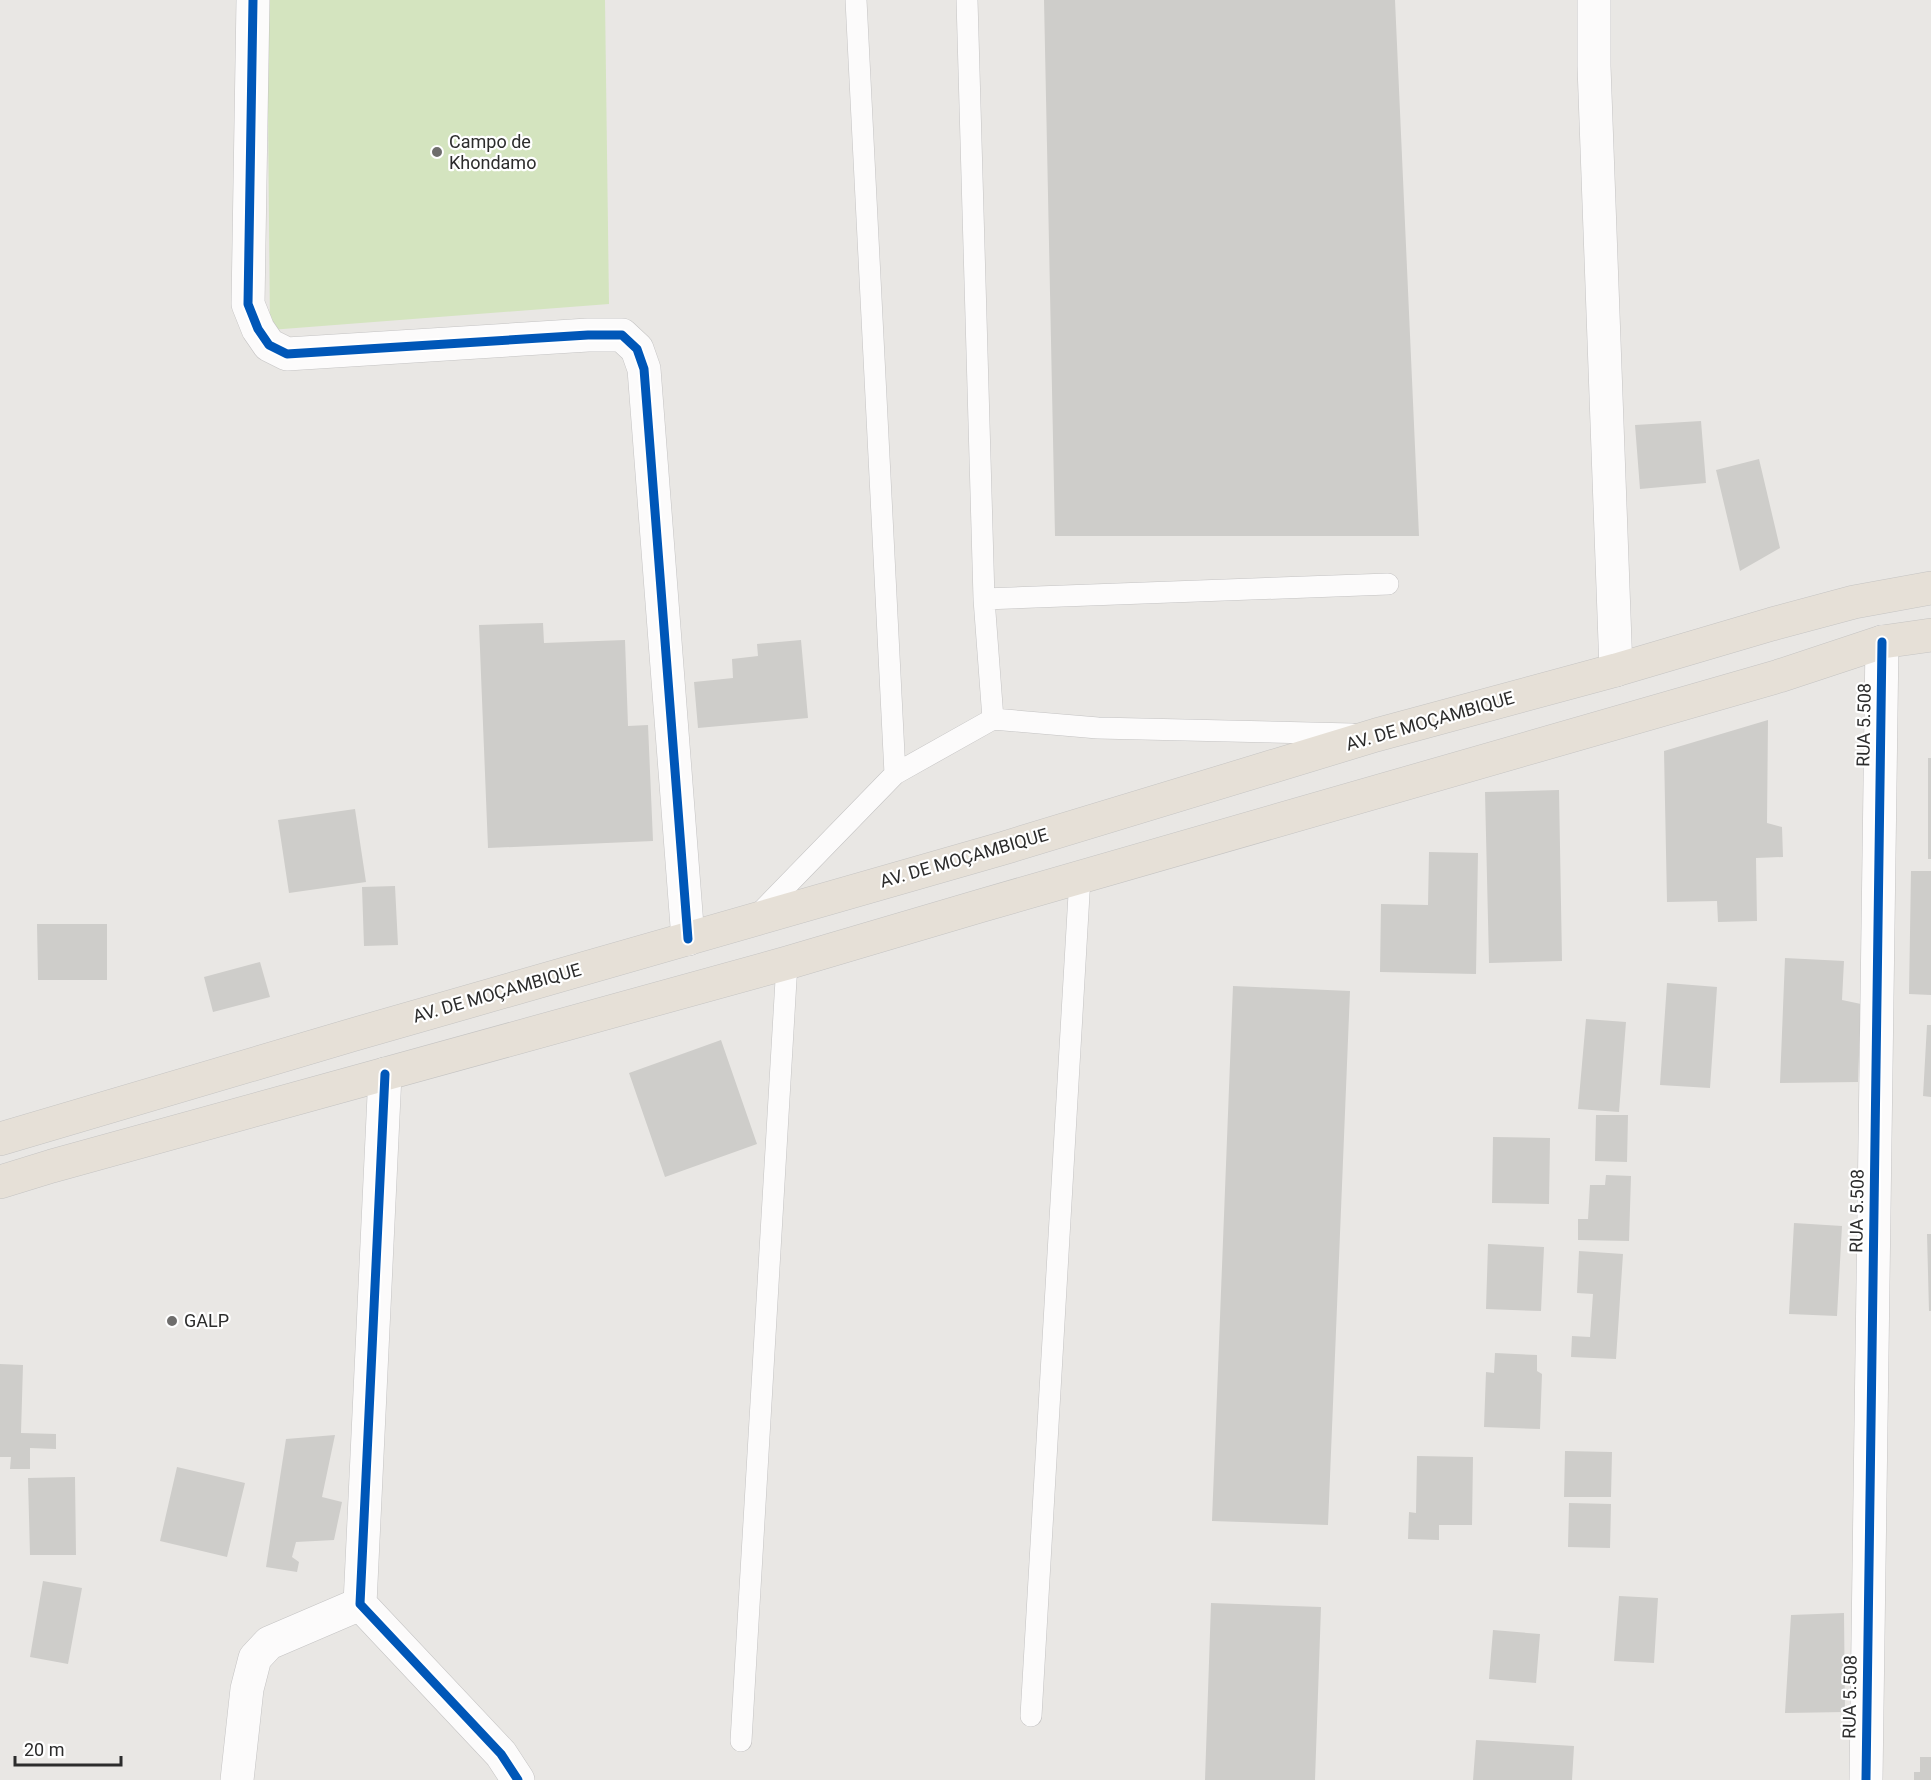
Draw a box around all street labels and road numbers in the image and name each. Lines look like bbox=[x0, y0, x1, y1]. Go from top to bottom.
street label: RUA 5.508 bbox=[1852, 683, 1875, 767]
street label: AV. DE MOÇAMBIQUE bbox=[1343, 686, 1516, 755]
street label: AV. DE MOÇAMBIQUE bbox=[877, 823, 1050, 892]
street label: AV. DE MOÇAMBIQUE bbox=[410, 958, 583, 1027]
street label: RUA 5.508 bbox=[1845, 1169, 1868, 1253]
street label: RUA 5.508 bbox=[1838, 1655, 1861, 1739]

